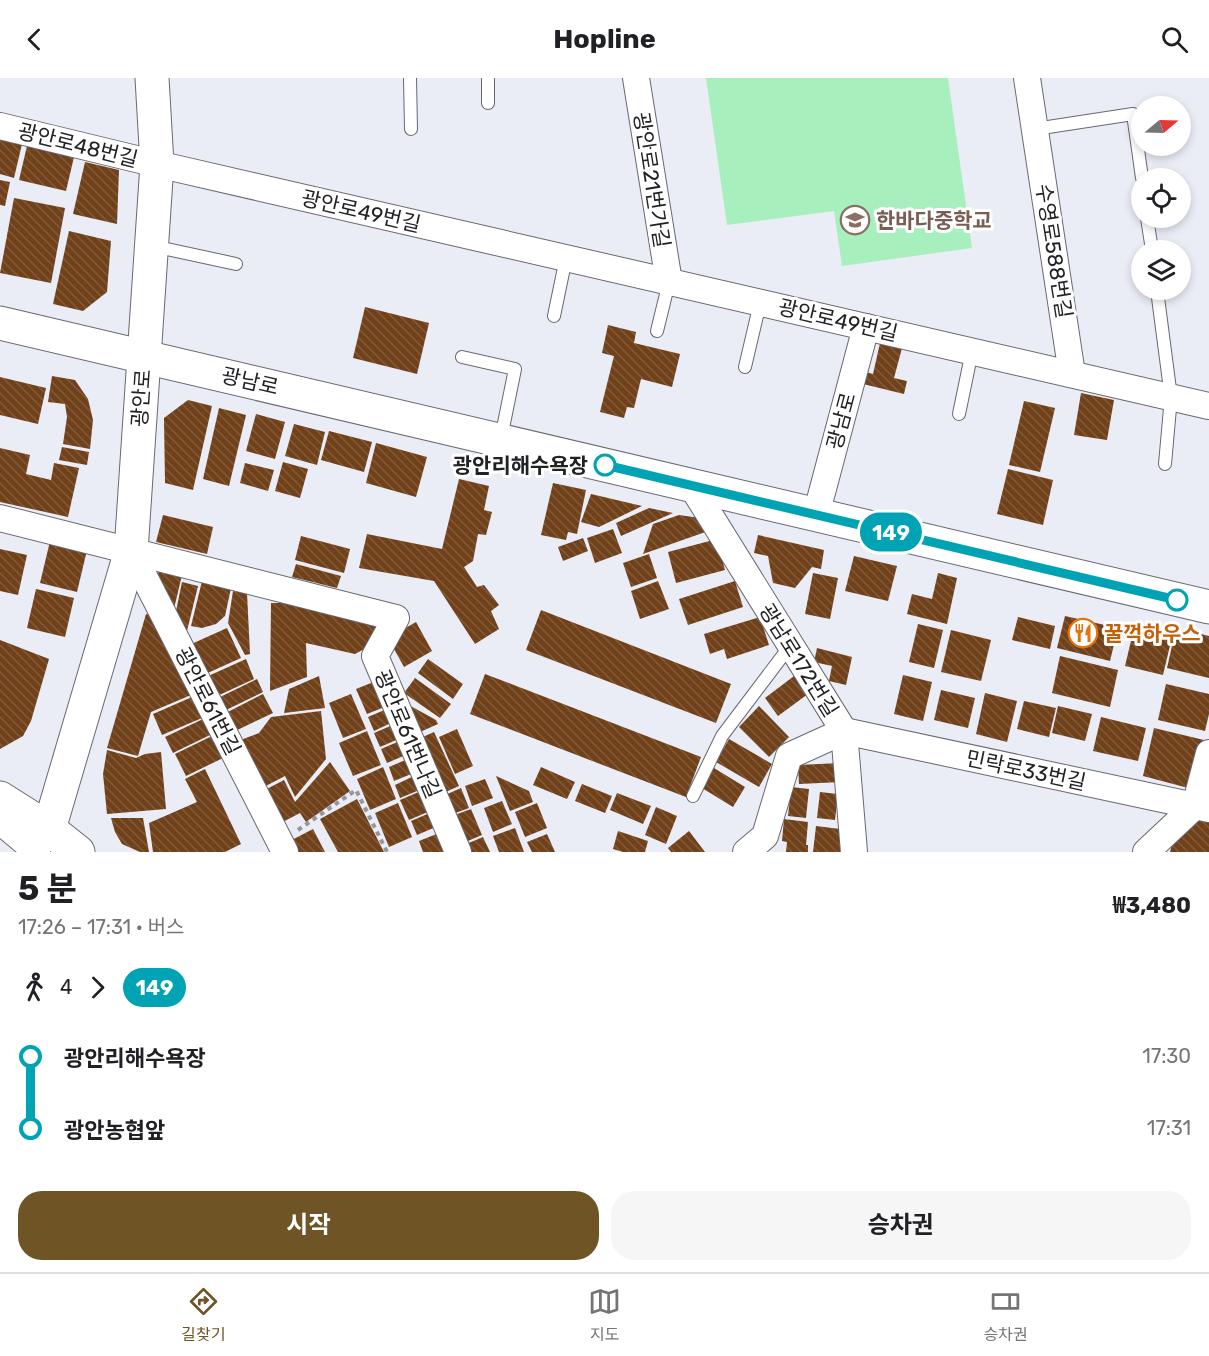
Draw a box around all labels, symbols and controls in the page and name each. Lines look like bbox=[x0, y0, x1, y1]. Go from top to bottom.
icon: back bbox=[18, 23, 51, 56]
text: Hopline bbox=[553, 23, 656, 55]
icon: search bbox=[1158, 23, 1191, 56]
north arrow bbox=[1131, 96, 1191, 156]
map controls bbox=[1131, 96, 1191, 300]
street label: 광안로21번가길 bbox=[629, 110, 675, 250]
street label: 광안로48번길 bbox=[15, 118, 141, 172]
button: locate bbox=[1131, 168, 1191, 228]
street label: 수영로588번길 bbox=[1031, 182, 1077, 320]
street label: 광안로49번길 bbox=[299, 185, 423, 237]
school or university icon: 한바다중학교 bbox=[839, 204, 871, 236]
place label: 한바다중학교 bbox=[876, 208, 992, 233]
button: layers bbox=[1131, 240, 1191, 300]
street label: 광안로49번길 bbox=[776, 294, 900, 346]
street label: 광남로 bbox=[219, 362, 281, 400]
street label: 광안로 bbox=[127, 368, 155, 428]
street label: 광남로 bbox=[821, 390, 861, 452]
place label: 광안리해수욕장 bbox=[453, 453, 588, 478]
marker: 광안리해수욕장 bbox=[594, 454, 616, 476]
line badge: 149 bbox=[856, 512, 926, 552]
text: 149 bbox=[872, 520, 910, 545]
unlabelled marker bbox=[1166, 589, 1188, 611]
street label: 광남로172번길 bbox=[754, 599, 844, 721]
restaurant icon: 꿀꺽하우스 bbox=[1067, 617, 1099, 649]
place label: 꿀꺽하우스 bbox=[1104, 621, 1201, 646]
street label: 광안로61번길 bbox=[170, 643, 246, 759]
street label: 광안로61번나길 bbox=[370, 666, 446, 802]
street label: 민락로33번길 bbox=[964, 745, 1088, 795]
text: 5 분 bbox=[18, 869, 77, 908]
text: ₩3,480 bbox=[1113, 892, 1191, 919]
text: 17:26 – 17:31 · 버스 bbox=[18, 915, 184, 939]
icon: walk bbox=[18, 971, 51, 1004]
icon: forward bbox=[81, 971, 114, 1004]
text: 4 bbox=[60, 975, 72, 999]
text: 149 bbox=[135, 975, 174, 1000]
text: 17:30 bbox=[1142, 1044, 1191, 1068]
text: 광안리해수욕장 bbox=[64, 1045, 206, 1072]
text: 17:31 bbox=[1147, 1116, 1191, 1140]
text: 광안농협앞 bbox=[64, 1117, 165, 1144]
button: 시작 bbox=[18, 1191, 599, 1260]
button: 승차권 bbox=[611, 1191, 1191, 1260]
tab: 길찾기 bbox=[181, 1285, 225, 1345]
tab: 지도 bbox=[588, 1285, 621, 1345]
tab: 승차권 bbox=[984, 1285, 1028, 1345]

